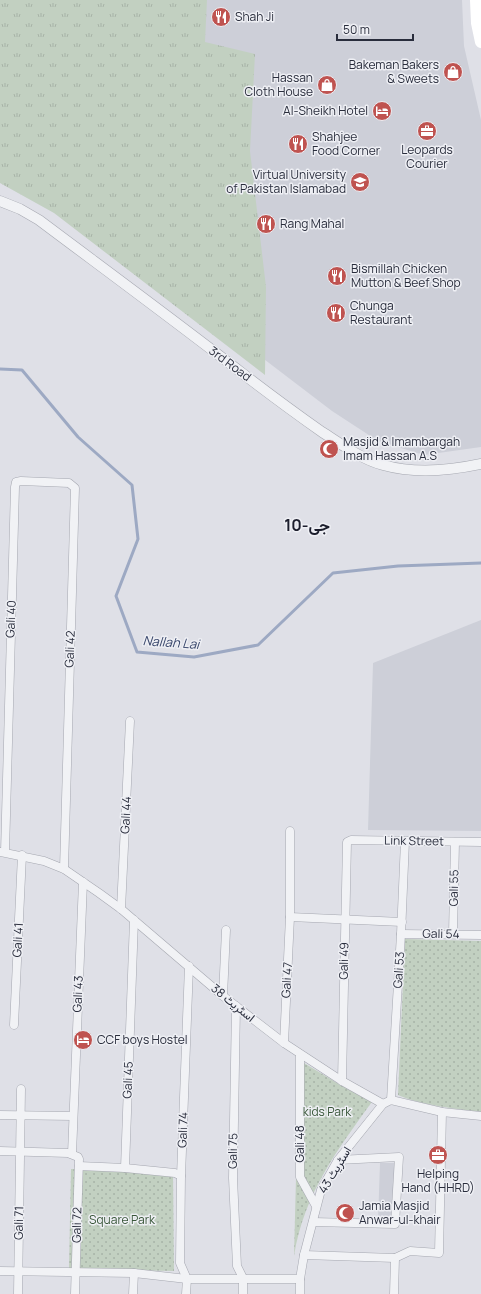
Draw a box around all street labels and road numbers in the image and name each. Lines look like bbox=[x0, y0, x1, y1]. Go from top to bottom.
street label: 3rd Road bbox=[206, 342, 255, 385]
street label: Gali 40 bbox=[1, 600, 20, 638]
street label: Gali 42 bbox=[60, 630, 79, 668]
street label: Gali 44 bbox=[116, 796, 135, 834]
street label: Link Street bbox=[384, 831, 444, 850]
street label: Gali 55 bbox=[445, 869, 462, 907]
street label: Gali 41 bbox=[8, 922, 27, 958]
street label: Gali 54 bbox=[422, 925, 460, 942]
street label: Gali 49 bbox=[335, 942, 352, 980]
street label: Gali 53 bbox=[389, 951, 408, 989]
street label: Gali 47 bbox=[277, 961, 296, 999]
street label: Gali 43 bbox=[68, 975, 87, 1013]
street label: اسٹریٹ 38 bbox=[208, 980, 259, 1026]
street label: Gali 45 bbox=[118, 1061, 137, 1099]
street label: Gali 74 bbox=[173, 1112, 192, 1148]
street label: Gali 48 bbox=[291, 1125, 308, 1163]
street label: Gali 75 bbox=[224, 1133, 241, 1169]
street label: اسٹریٹ 43 bbox=[314, 1143, 355, 1196]
street label: Gali 71 bbox=[10, 1206, 27, 1240]
street label: Gali 72 bbox=[68, 1207, 85, 1243]

